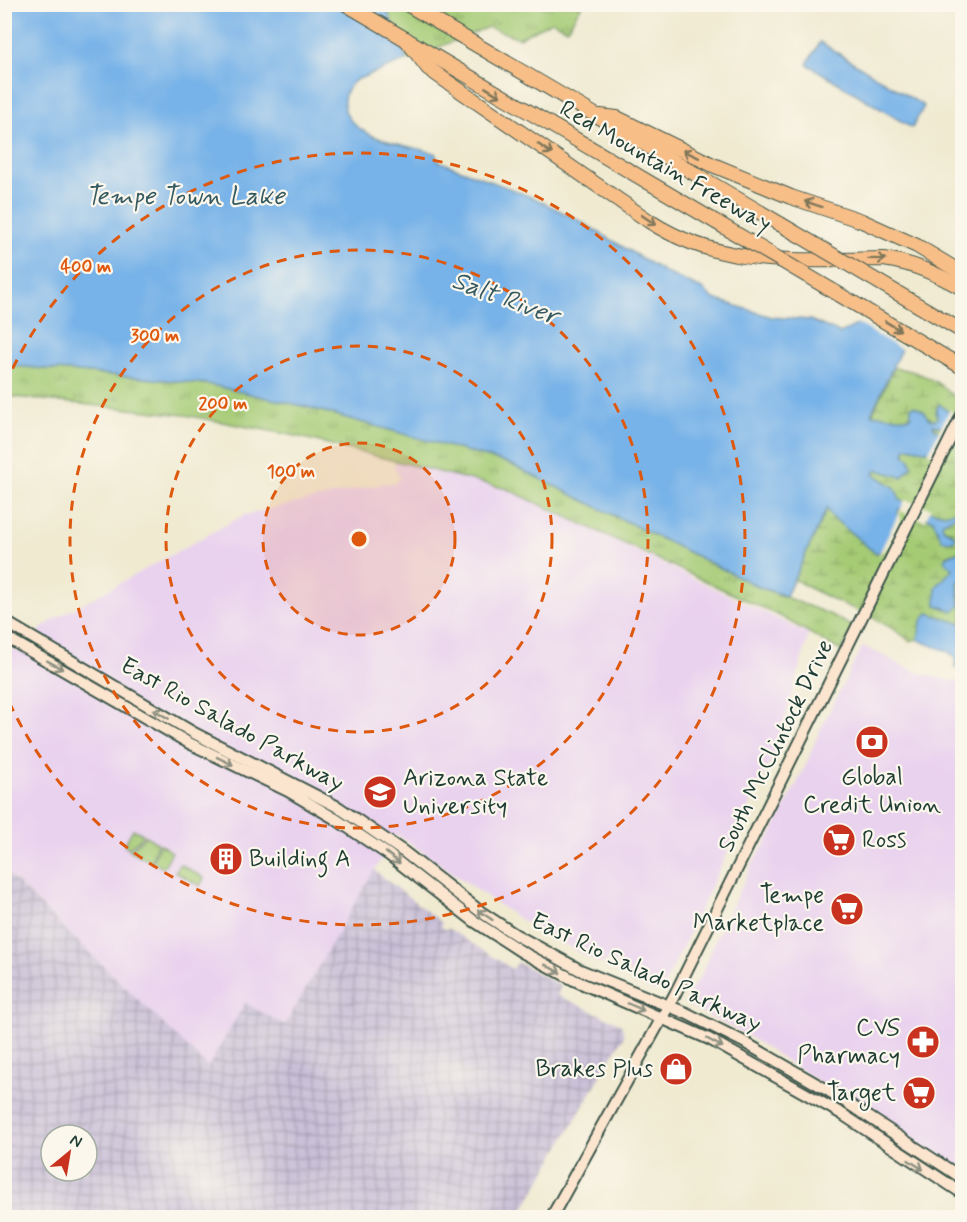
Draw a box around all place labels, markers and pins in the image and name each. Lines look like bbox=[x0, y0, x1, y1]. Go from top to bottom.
centre of rings bbox=[349, 529, 369, 549]
bank icon: Global Credit Union bbox=[854, 724, 890, 760]
place label: Global Credit Union bbox=[803, 762, 941, 821]
place label: Arizona State University bbox=[403, 763, 548, 822]
school or university icon: Arizona State University bbox=[362, 774, 398, 810]
supermarket icon: Ross bbox=[821, 822, 857, 858]
place label: Ross bbox=[862, 825, 906, 856]
building icon: Building A bbox=[208, 841, 244, 877]
place label: Building A bbox=[249, 844, 351, 878]
place label: Tempe Marketplace bbox=[693, 880, 824, 939]
supermarket icon: Tempe Marketplace bbox=[829, 891, 865, 927]
place label: CVS Pharmacy bbox=[797, 1013, 900, 1072]
pharmacy icon: CVS Pharmacy bbox=[905, 1024, 941, 1060]
shop icon: Brakes Plus bbox=[658, 1051, 694, 1087]
place label: Brakes Plus bbox=[535, 1054, 653, 1085]
supermarket icon: Target bbox=[901, 1075, 937, 1111]
place label: Target bbox=[826, 1078, 896, 1111]

